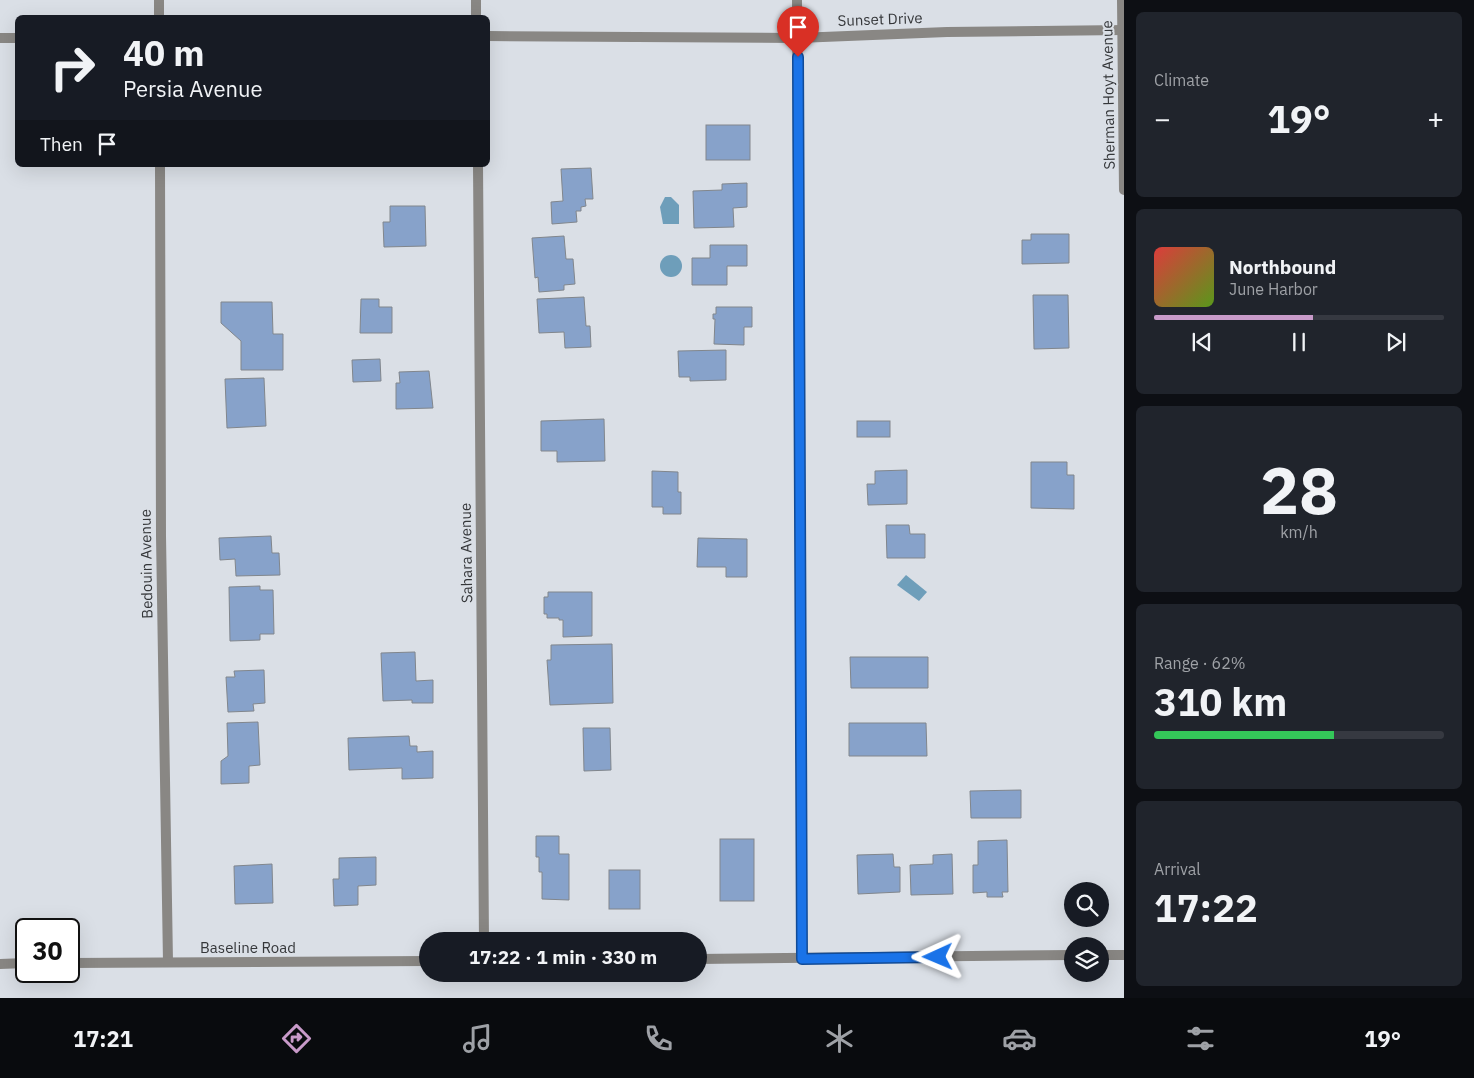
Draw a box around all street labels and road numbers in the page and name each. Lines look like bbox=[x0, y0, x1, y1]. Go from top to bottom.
street label: Sunset Drive bbox=[837, 8, 923, 30]
street label: Sherman Hoyt Avenue bbox=[1097, 20, 1119, 170]
street label: Sahara Avenue bbox=[456, 503, 476, 603]
street label: Bedouin Avenue bbox=[136, 509, 156, 619]
street label: Baseline Road bbox=[200, 938, 296, 957]

